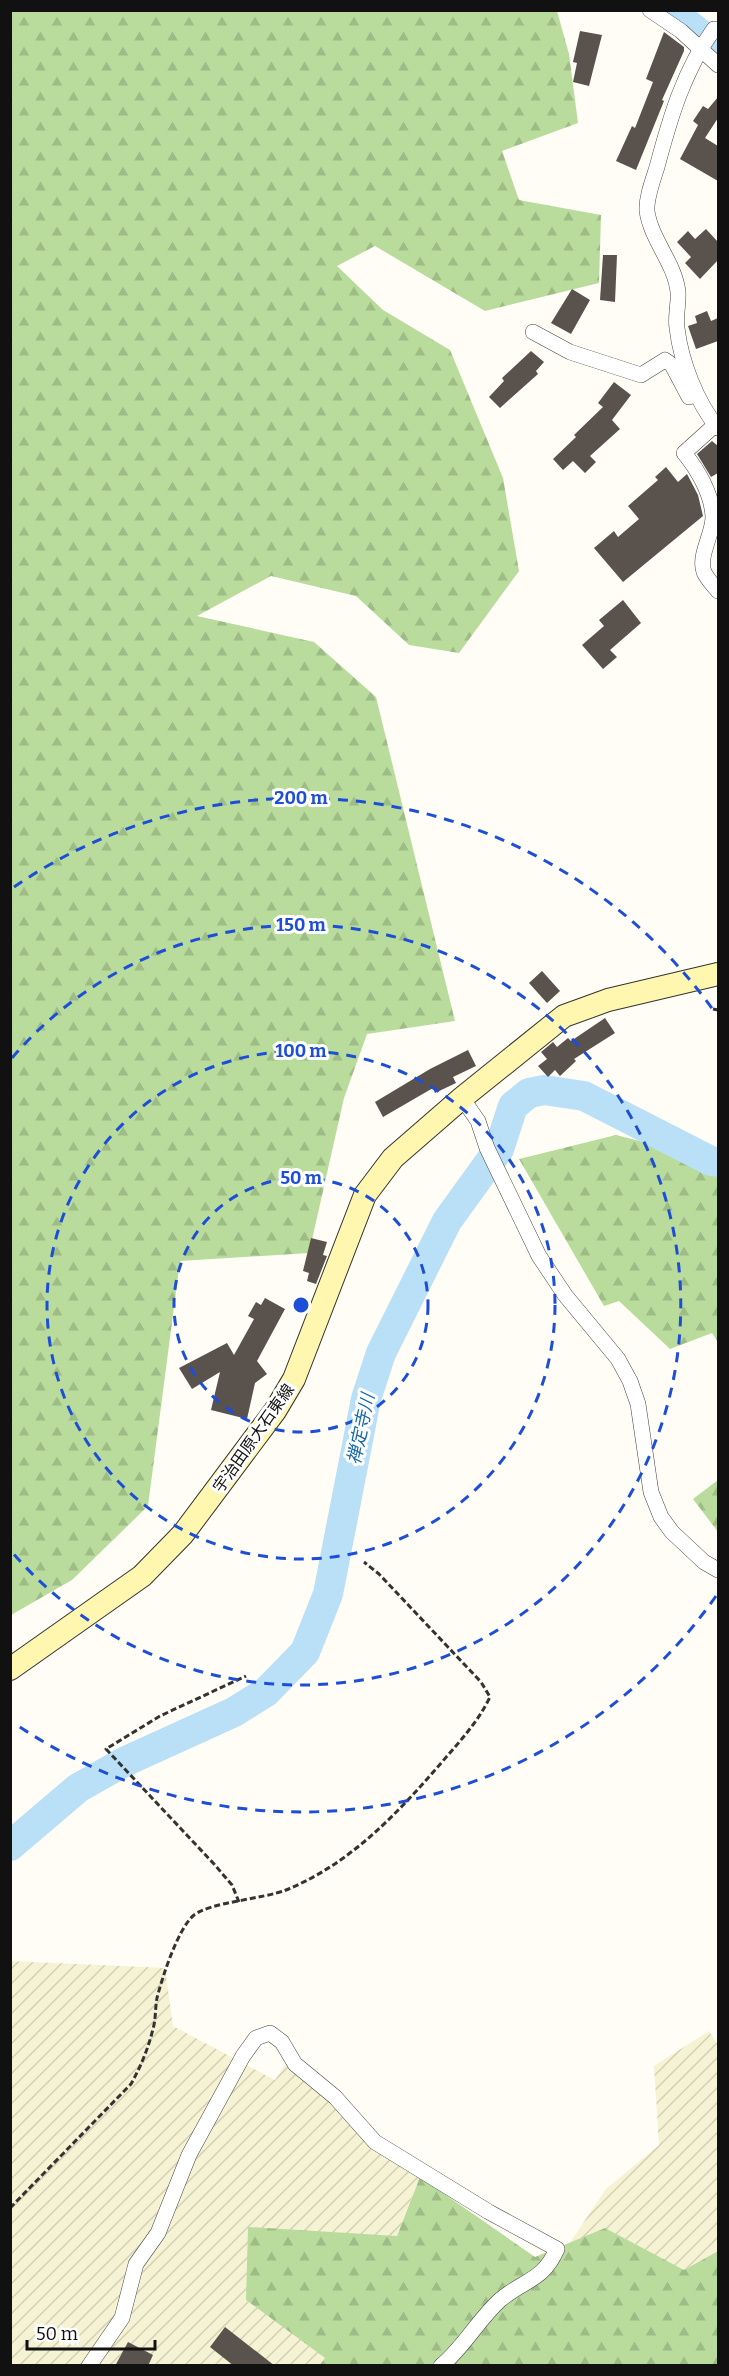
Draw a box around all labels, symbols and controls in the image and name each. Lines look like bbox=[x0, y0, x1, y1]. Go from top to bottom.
text: 200 m bbox=[274, 787, 328, 809]
text: 150 m bbox=[276, 914, 326, 936]
text: 100 m bbox=[275, 1040, 327, 1062]
text: 50 m bbox=[280, 1167, 322, 1189]
centre of rings bbox=[291, 1295, 311, 1315]
street label: 宇治田原大石東線 bbox=[209, 1380, 298, 1496]
water label: 禅定寺川 bbox=[343, 1390, 380, 1467]
scale bar bbox=[27, 2313, 154, 2351]
text: 50 m bbox=[36, 2323, 78, 2345]

